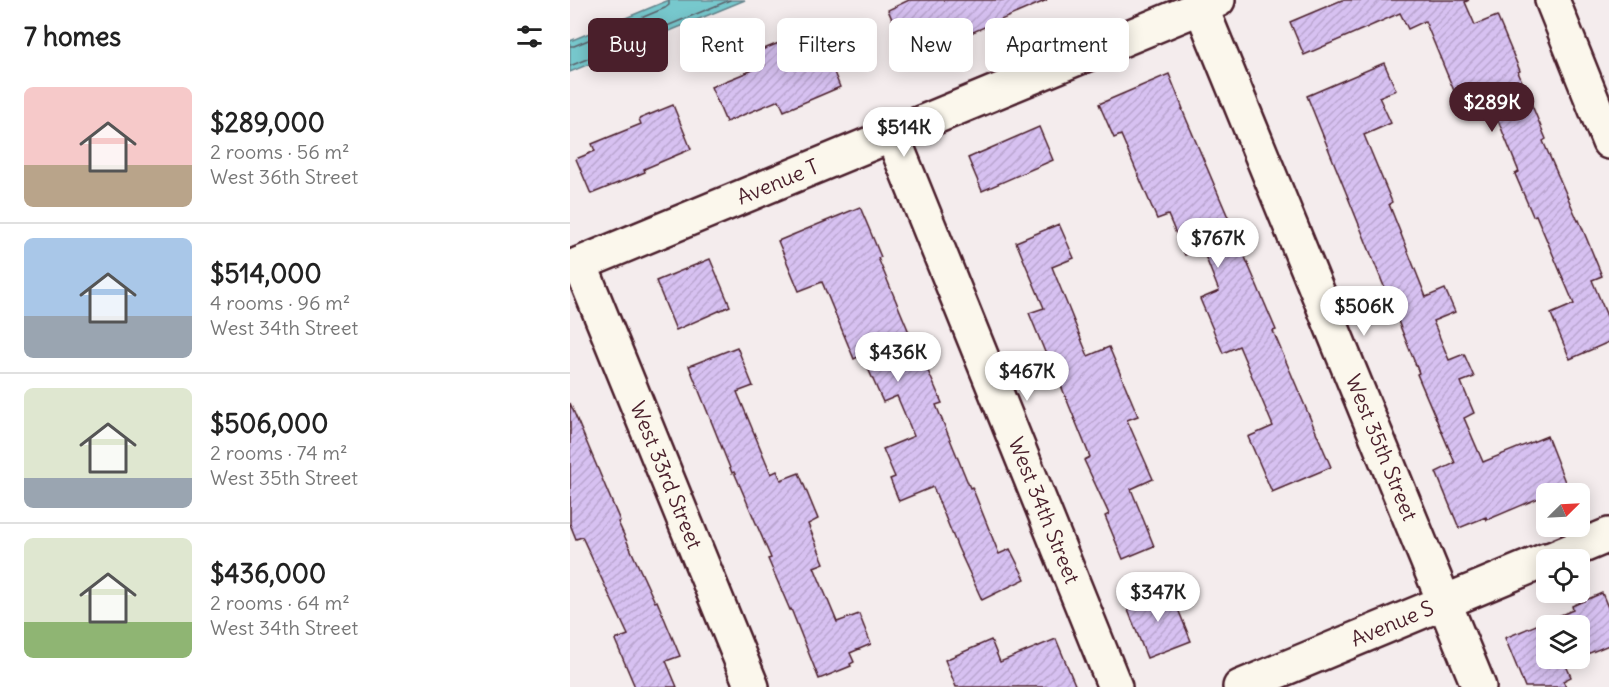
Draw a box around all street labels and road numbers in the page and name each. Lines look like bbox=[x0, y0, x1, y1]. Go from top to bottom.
street label: Avenue T bbox=[733, 153, 823, 211]
street label: West 35th Street bbox=[1340, 370, 1424, 525]
street label: West 33rd Street bbox=[624, 397, 708, 553]
street label: West 34th Street bbox=[1002, 433, 1086, 588]
street label: Avenue S bbox=[1347, 594, 1438, 652]

